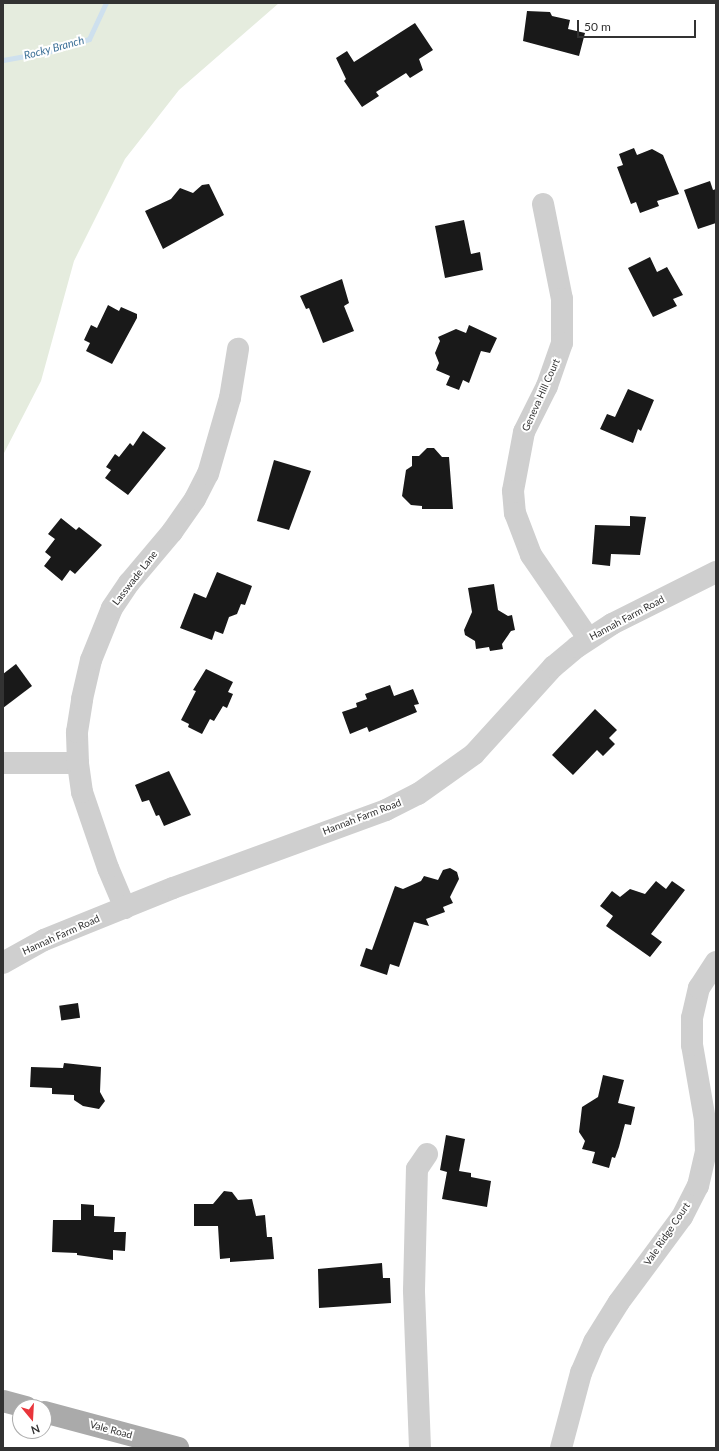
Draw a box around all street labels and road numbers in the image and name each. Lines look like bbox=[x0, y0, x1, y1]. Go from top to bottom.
street label: Geneva Hill Court bbox=[520, 357, 562, 433]
street label: Lasswade Lane bbox=[110, 548, 160, 608]
street label: Hannah Farm Road bbox=[587, 593, 667, 643]
street label: Hannah Farm Road bbox=[321, 796, 403, 838]
street label: Hannah Farm Road bbox=[21, 913, 101, 957]
street label: Vale Ridge Court bbox=[642, 1200, 692, 1268]
street label: Vale Road bbox=[88, 1419, 134, 1441]

